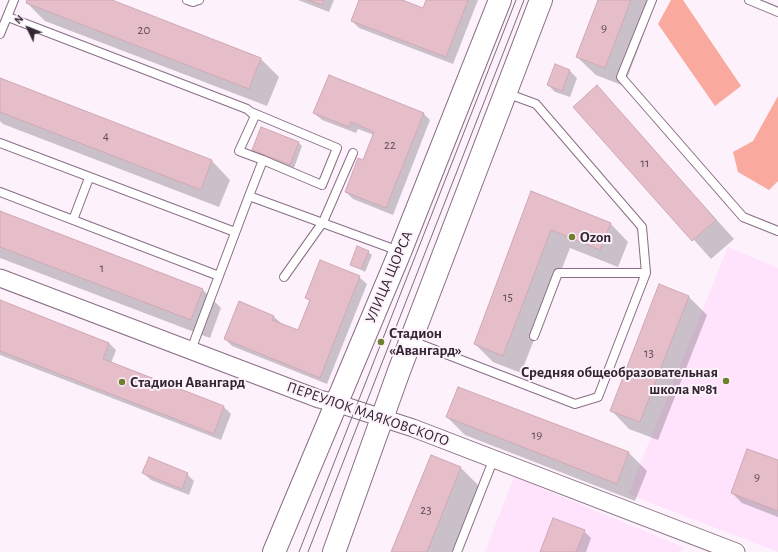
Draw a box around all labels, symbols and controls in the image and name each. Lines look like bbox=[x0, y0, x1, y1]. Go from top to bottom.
north arrow bbox=[8, 8, 48, 48]
text: N bbox=[12, 13, 25, 26]
house number: 9 bbox=[601, 20, 607, 36]
house number: 20 bbox=[138, 22, 150, 38]
house number: 4 bbox=[103, 128, 109, 144]
house number: 22 bbox=[384, 137, 396, 153]
house number: 11 bbox=[641, 155, 649, 171]
street label: УЛИЦА ЩОРСА bbox=[361, 228, 417, 326]
place label: Ozon bbox=[580, 228, 611, 246]
marker: Ozon bbox=[567, 232, 577, 242]
house number: 1 bbox=[100, 260, 104, 276]
house number: 15 bbox=[503, 289, 513, 305]
place label: Стадион «Авангард» bbox=[389, 324, 462, 359]
marker: Стадион «Авангард» bbox=[376, 337, 386, 347]
house number: 13 bbox=[644, 345, 654, 361]
place label: Средняя общеобразовательная школа №81 bbox=[521, 363, 718, 398]
place label: Стадион Авангард bbox=[130, 373, 245, 391]
marker: Средняя общеобразовательная школа №81 bbox=[721, 376, 731, 386]
marker: Стадион Авангард bbox=[117, 377, 127, 387]
street label: ПЕРЕУЛОК МАЯКОВСКОГО bbox=[284, 378, 452, 450]
house number: 19 bbox=[532, 427, 542, 443]
house number: 9 bbox=[754, 469, 760, 485]
house number: 23 bbox=[420, 502, 432, 518]

